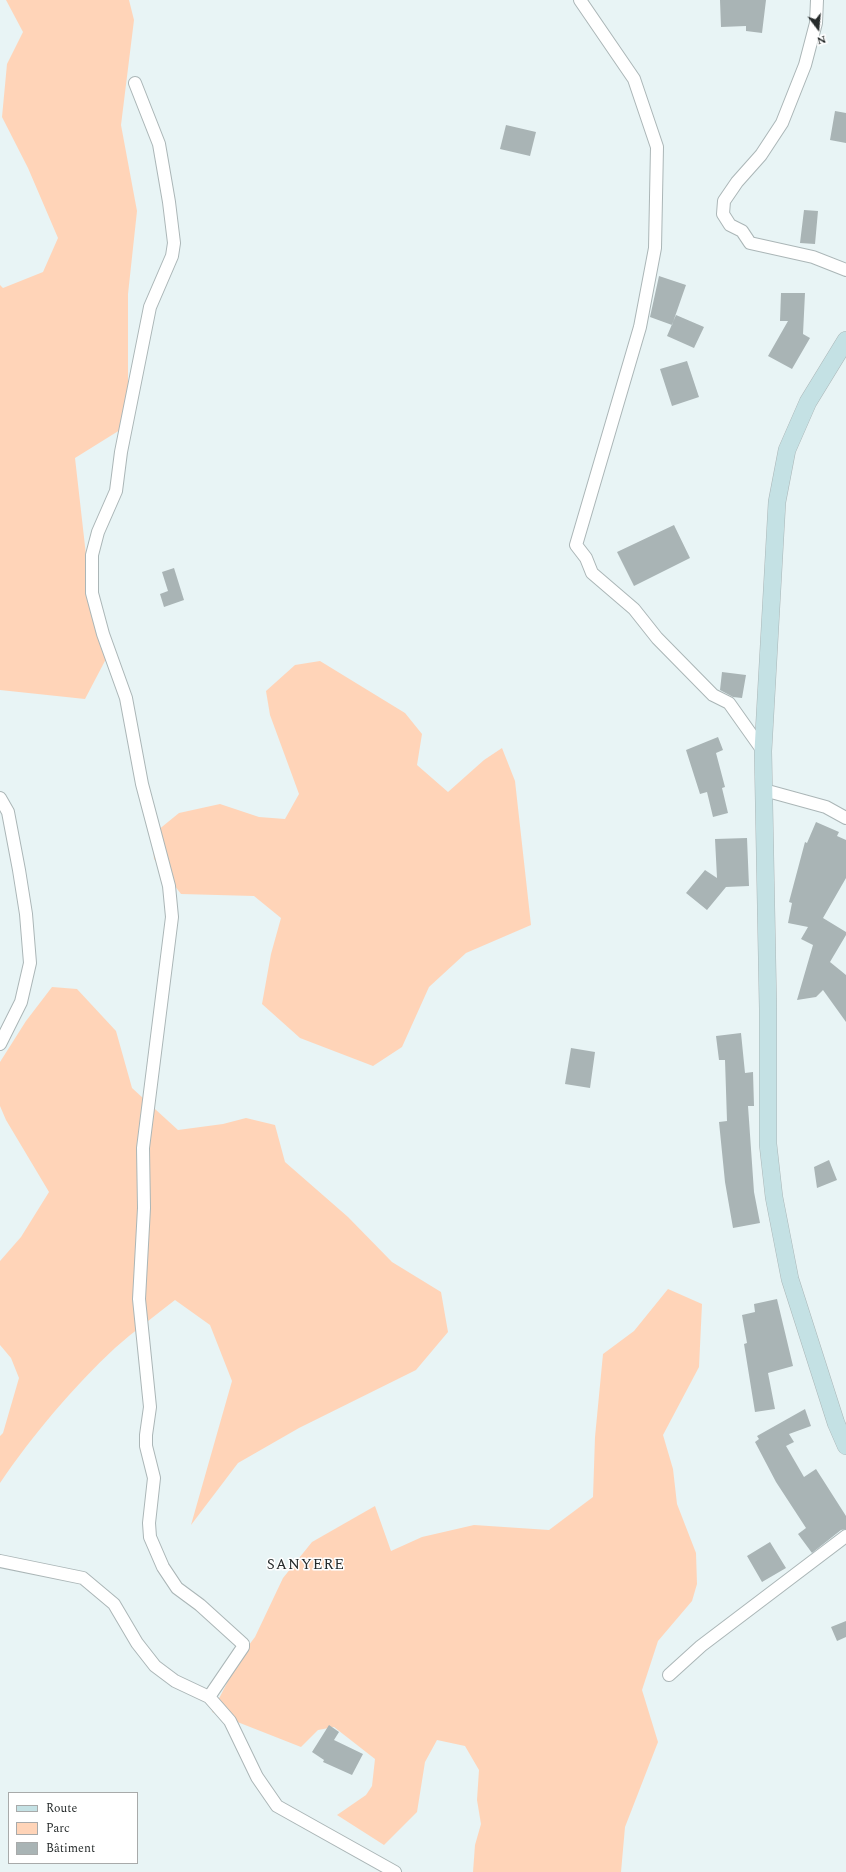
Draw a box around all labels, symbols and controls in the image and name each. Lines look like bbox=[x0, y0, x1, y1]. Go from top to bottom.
north arrow bbox=[798, 8, 838, 48]
text: N bbox=[815, 31, 828, 49]
district label: SANYERE bbox=[267, 1557, 345, 1575]
legend bbox=[8, 1792, 138, 1864]
text: Route bbox=[46, 1799, 77, 1818]
text: Parc bbox=[46, 1819, 70, 1838]
text: Bâtiment bbox=[46, 1839, 95, 1858]

